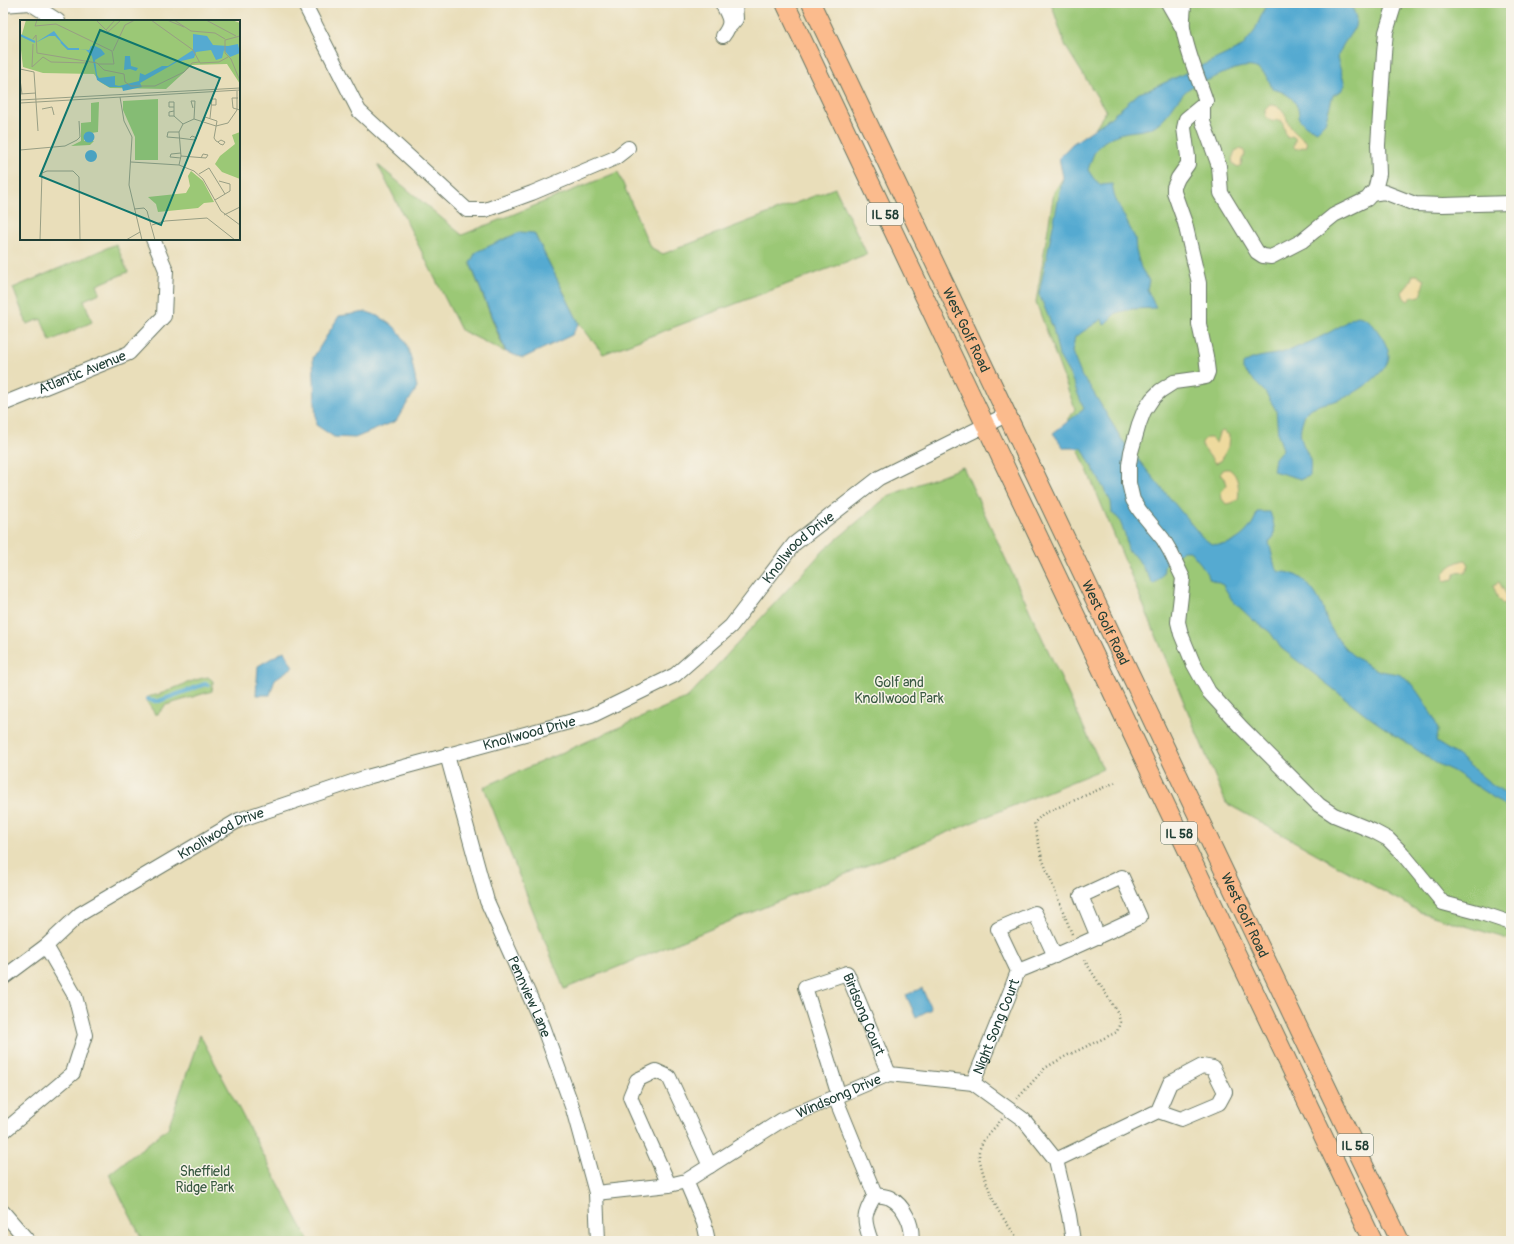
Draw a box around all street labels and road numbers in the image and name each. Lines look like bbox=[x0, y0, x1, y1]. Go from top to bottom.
road number: IL 58 bbox=[867, 203, 903, 225]
street label: West Golf Road bbox=[939, 285, 994, 375]
street label: Atlantic Avenue bbox=[36, 347, 129, 398]
street label: Knollwood Drive bbox=[759, 508, 838, 587]
street label: West Golf Road bbox=[1078, 578, 1133, 668]
street label: Knollwood Drive bbox=[481, 713, 577, 754]
street label: Knollwood Drive bbox=[175, 804, 266, 863]
road number: IL 58 bbox=[1161, 822, 1197, 844]
street label: West Golf Road bbox=[1217, 870, 1272, 960]
street label: Pennview Lane bbox=[504, 953, 554, 1040]
street label: Birdsong Court bbox=[839, 971, 888, 1058]
street label: Night Song Court bbox=[969, 976, 1023, 1077]
street label: Windsong Drive bbox=[794, 1070, 884, 1122]
road number: IL 58 bbox=[1337, 1134, 1373, 1156]

